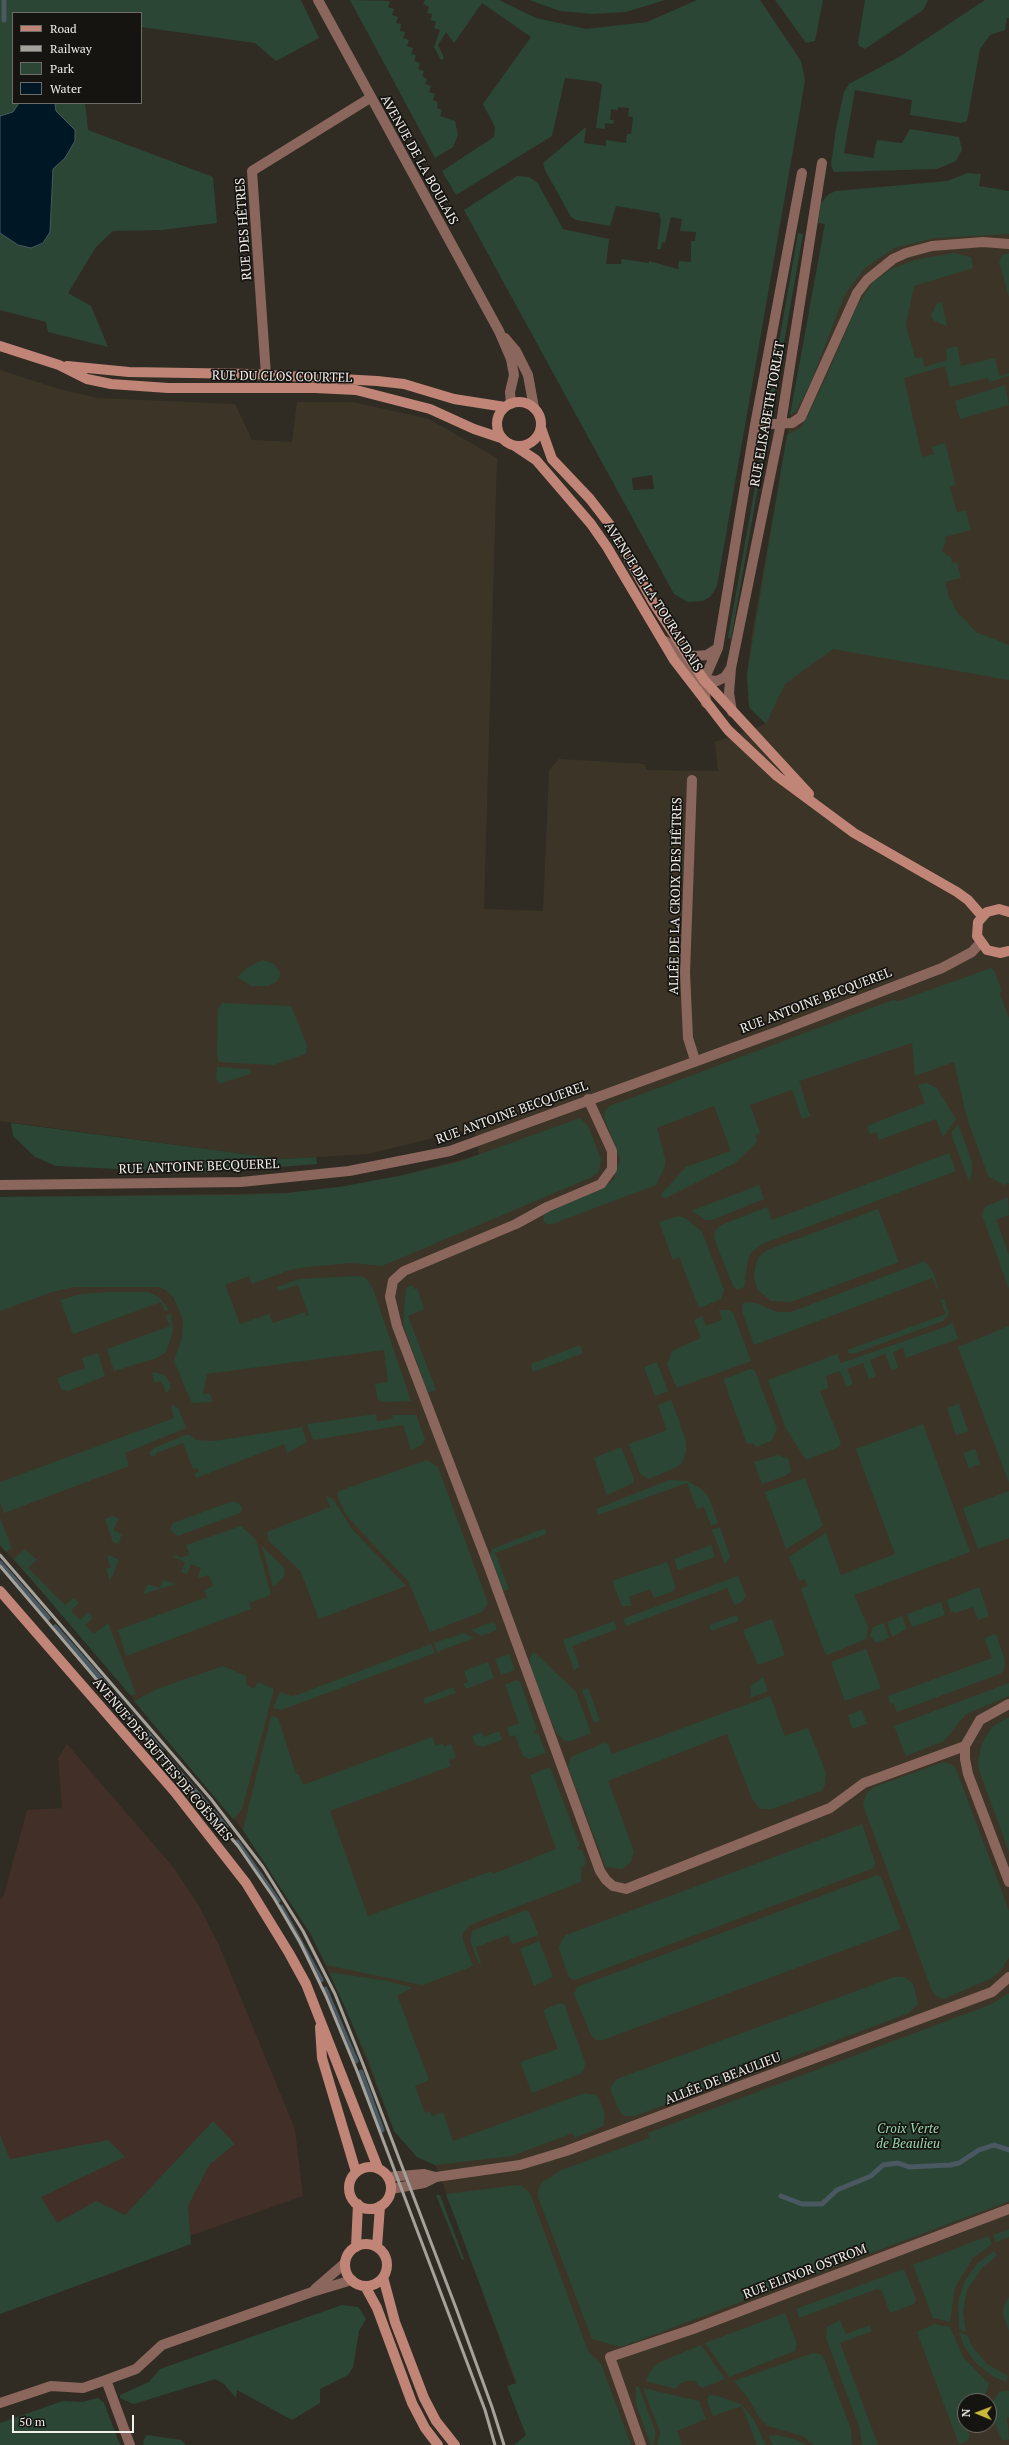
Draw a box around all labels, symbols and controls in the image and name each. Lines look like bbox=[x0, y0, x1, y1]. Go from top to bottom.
legend bbox=[12, 12, 142, 104]
text: Road bbox=[50, 21, 77, 36]
text: Railway bbox=[50, 41, 92, 56]
text: Park bbox=[50, 61, 74, 76]
text: Water bbox=[50, 81, 82, 96]
street label: AVENUE DE LA BOULAIS bbox=[377, 92, 461, 228]
street label: RUE DES HÊTRES bbox=[233, 177, 255, 281]
street label: RUE ELISABETH TORLET bbox=[748, 340, 788, 488]
street label: RUE DU CLOS COURTEL bbox=[212, 368, 352, 386]
street label: AVENUE DE LA TOURAUDAIS bbox=[601, 520, 705, 674]
street label: ALLÉE DE LA CROIX DES HÊTRES bbox=[666, 797, 686, 995]
street label: RUE ANTOINE BECQUEREL bbox=[738, 965, 894, 1037]
street label: RUE ANTOINE BECQUEREL bbox=[434, 1078, 590, 1148]
street label: RUE ANTOINE BECQUEREL bbox=[118, 1156, 280, 1178]
street label: AVENUE DES BUTTES DE COËSMES bbox=[89, 1675, 235, 1845]
street label: ALLÉE DE BEAULIEU bbox=[663, 2050, 783, 2108]
park label: Croix Verte de Beaulieu bbox=[876, 2121, 940, 2152]
street label: RUE ELINOR OSTROM bbox=[741, 2241, 869, 2303]
north arrow bbox=[957, 2393, 997, 2433]
scale bar bbox=[14, 2407, 136, 2433]
text: N bbox=[959, 2409, 973, 2417]
text: 50 m bbox=[19, 2414, 45, 2429]

